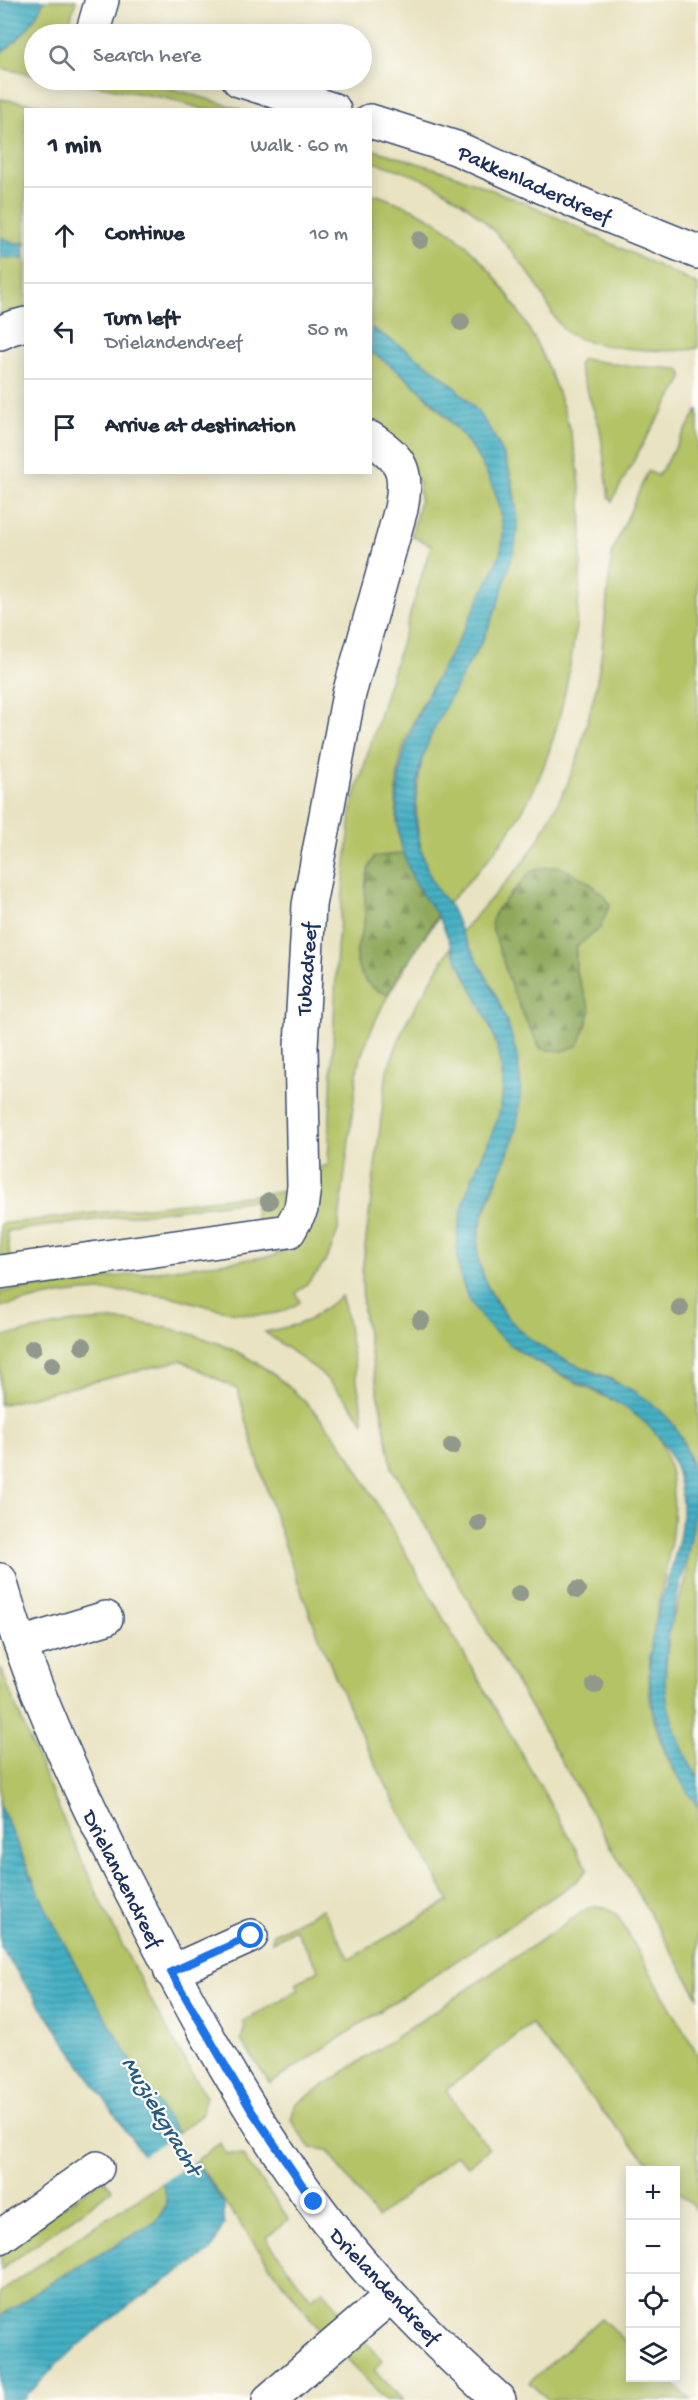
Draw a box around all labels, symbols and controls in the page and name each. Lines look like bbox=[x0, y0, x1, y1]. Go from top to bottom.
search box bbox=[24, 24, 372, 90]
icon: search bbox=[45, 41, 78, 74]
text: Search here bbox=[93, 44, 201, 70]
text: 1 min bbox=[48, 132, 101, 163]
text: Walk · 60 m bbox=[250, 136, 348, 159]
street label: Pakkenladerdreef bbox=[452, 141, 616, 233]
icon: ahead bbox=[48, 219, 81, 252]
text: Continue bbox=[105, 222, 185, 248]
text: 10 m bbox=[310, 224, 348, 247]
text: Turn left bbox=[105, 307, 179, 333]
icon: left bbox=[48, 315, 81, 348]
text: 50 m bbox=[307, 320, 348, 343]
text: Drielandendreef bbox=[105, 333, 242, 356]
icon: arrive bbox=[48, 411, 81, 444]
text: Arrive at destination bbox=[105, 414, 295, 440]
street label: Tubadreef bbox=[293, 920, 325, 1018]
street label: Drielandendreef bbox=[74, 1805, 167, 1955]
route start bbox=[237, 1922, 263, 1948]
water label: Muziekgracht bbox=[113, 2052, 209, 2185]
map controls bbox=[626, 2166, 680, 2382]
button: + bbox=[626, 2166, 680, 2220]
route end bbox=[300, 2188, 326, 2214]
button: − bbox=[626, 2220, 680, 2274]
street label: Drielandendreef bbox=[321, 2222, 445, 2353]
button: locate bbox=[626, 2274, 680, 2328]
button: layers bbox=[626, 2328, 680, 2382]

